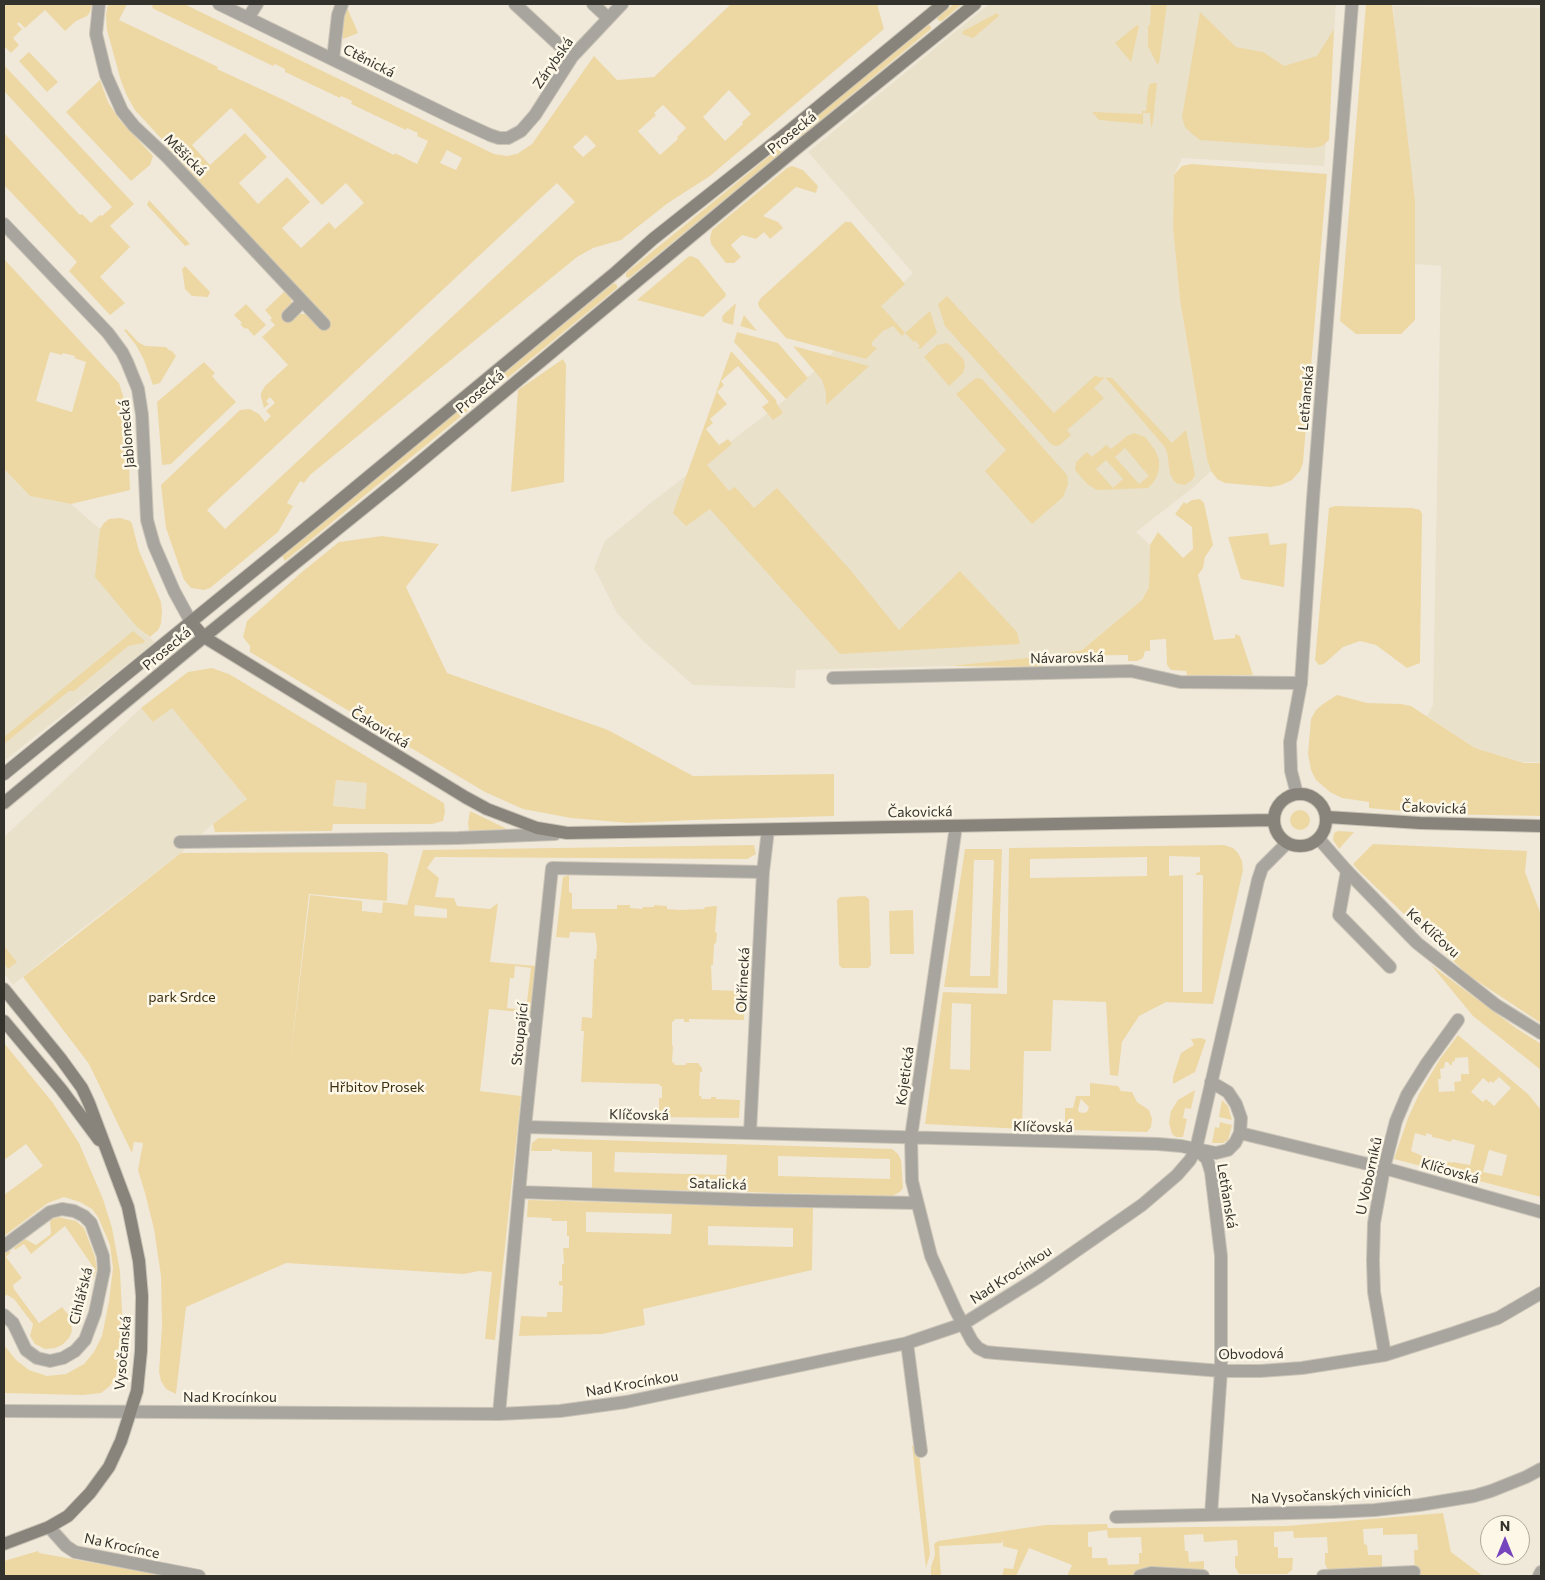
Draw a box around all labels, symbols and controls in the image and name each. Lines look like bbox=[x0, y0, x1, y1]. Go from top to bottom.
street label: Zárybská bbox=[529, 34, 577, 92]
street label: Ctěnická bbox=[340, 41, 398, 81]
street label: Prosecká bbox=[764, 108, 820, 158]
street label: Měšická bbox=[161, 131, 209, 179]
street label: Letňanská bbox=[1295, 365, 1317, 431]
street label: Prosecká bbox=[452, 367, 508, 417]
street label: Jablonecká bbox=[116, 399, 138, 469]
street label: Prosecká bbox=[139, 624, 195, 674]
street label: Návarovská bbox=[1030, 649, 1104, 667]
street label: Čakovická bbox=[348, 704, 412, 752]
street label: Čakovická bbox=[1401, 798, 1467, 818]
street label: Čakovická bbox=[887, 803, 953, 821]
street label: Ke Klíčovu bbox=[1403, 905, 1463, 961]
street label: Okřínecká bbox=[733, 947, 753, 1013]
park label: park Srdce bbox=[148, 989, 216, 1005]
street label: Stoupající bbox=[508, 1002, 532, 1066]
street label: Kojetická bbox=[893, 1046, 917, 1106]
park label: Hřbitov Prosek bbox=[329, 1079, 425, 1095]
street label: Klíčovská bbox=[609, 1106, 669, 1124]
street label: Klíčovská bbox=[1013, 1118, 1073, 1136]
street label: U Voborníků bbox=[1353, 1136, 1385, 1216]
street label: Klíčovská bbox=[1419, 1155, 1481, 1187]
street label: Letňanská bbox=[1214, 1162, 1240, 1230]
street label: Satalická bbox=[689, 1175, 747, 1193]
street label: Nad Krocínkou bbox=[967, 1242, 1055, 1308]
street label: Cihlářská bbox=[66, 1266, 96, 1326]
street label: Vysočanská bbox=[111, 1315, 135, 1391]
street label: Obvodová bbox=[1218, 1345, 1284, 1363]
street label: Nad Krocínkou bbox=[584, 1368, 680, 1400]
street label: Nad Krocínkou bbox=[183, 1389, 277, 1405]
street label: Na Vysočanských vinicích bbox=[1251, 1482, 1411, 1508]
north arrow bbox=[1480, 1515, 1530, 1565]
text: N bbox=[1500, 1517, 1510, 1534]
street label: Na Krocínce bbox=[83, 1530, 161, 1562]

